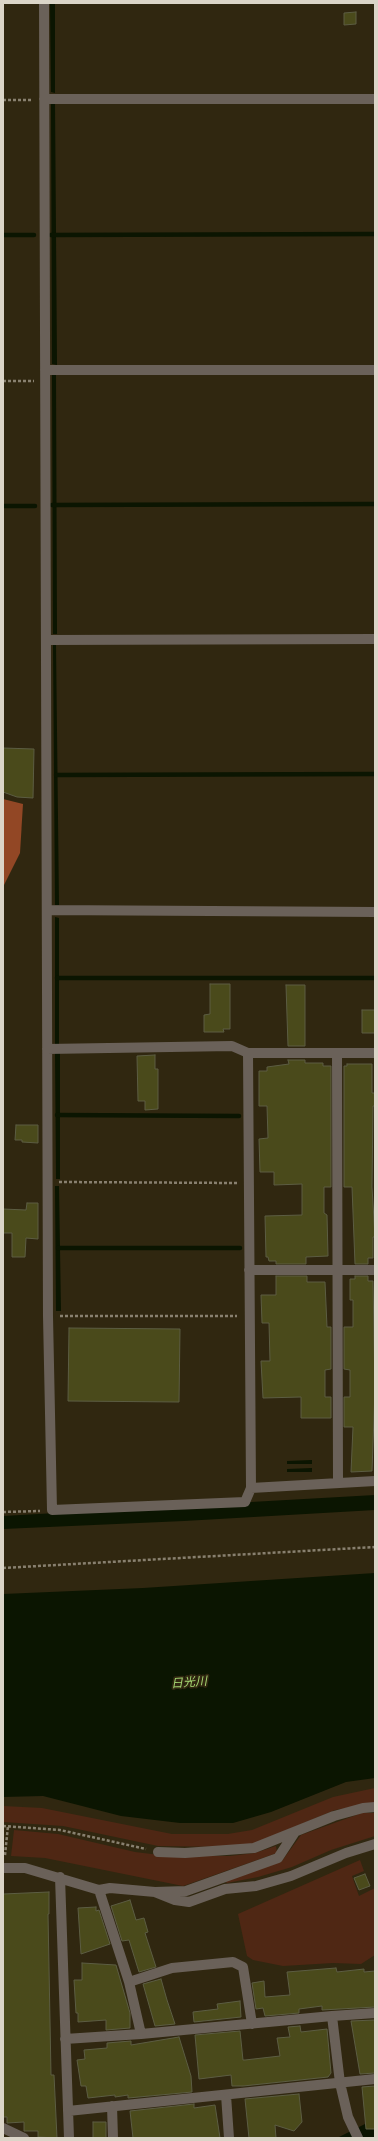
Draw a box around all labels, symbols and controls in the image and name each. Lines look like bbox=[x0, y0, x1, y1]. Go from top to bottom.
water label: 日光川 bbox=[171, 1675, 207, 1691]

